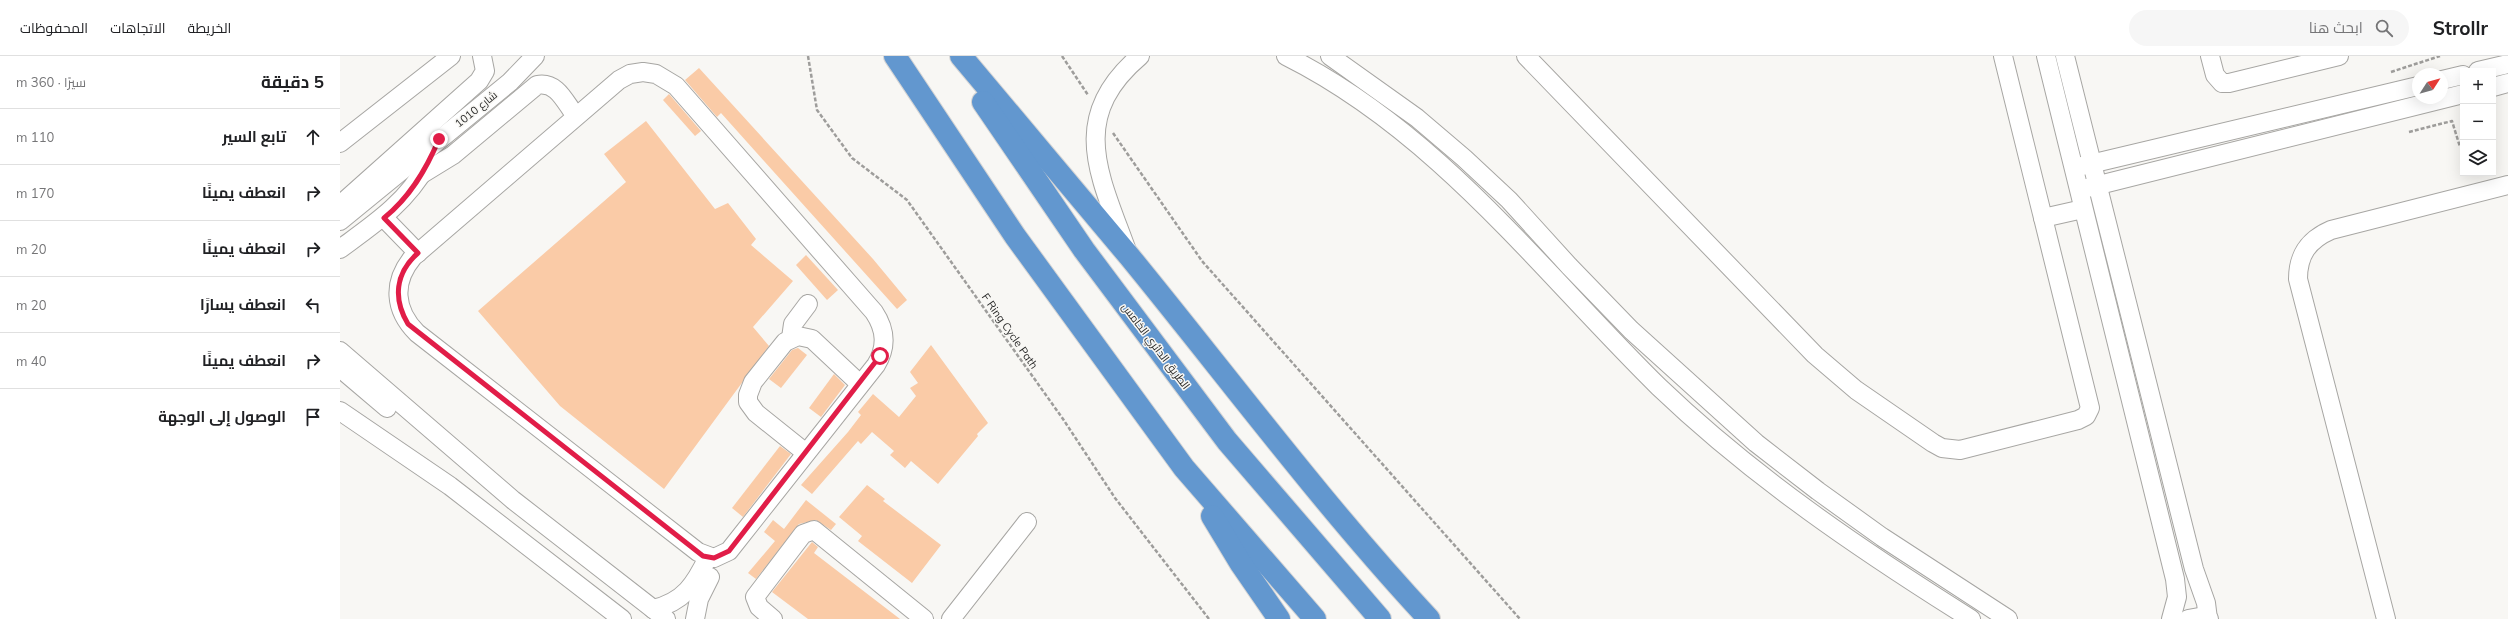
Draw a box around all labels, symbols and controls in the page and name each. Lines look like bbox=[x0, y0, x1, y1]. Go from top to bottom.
search box bbox=[2129, 10, 2409, 46]
text: Strollr bbox=[2433, 16, 2488, 40]
icon: search bbox=[2373, 17, 2395, 39]
text: ابحث هنا bbox=[2309, 18, 2363, 37]
text: المحفوظات bbox=[20, 19, 88, 37]
text: الاتجاهات bbox=[110, 19, 166, 37]
text: الخريطة bbox=[188, 19, 231, 37]
north arrow bbox=[2412, 68, 2448, 104]
map controls bbox=[2460, 68, 2496, 176]
button: + bbox=[2460, 68, 2496, 104]
text: 5 دقيقة bbox=[261, 71, 324, 92]
text: سيرًا · 360 m bbox=[16, 74, 86, 90]
street label: شارع 1010 bbox=[452, 88, 501, 131]
button: − bbox=[2460, 104, 2496, 140]
icon: ahead bbox=[302, 126, 324, 148]
text: تابع السير bbox=[222, 127, 286, 146]
text: 110 m bbox=[16, 129, 54, 145]
route end bbox=[430, 130, 448, 148]
button: layers bbox=[2460, 140, 2496, 176]
icon: right bbox=[302, 182, 324, 204]
text: انعطف يمينًا bbox=[202, 183, 286, 202]
text: 170 m bbox=[16, 185, 54, 201]
icon: right bbox=[302, 238, 324, 260]
text: انعطف يمينًا bbox=[202, 239, 286, 258]
text: 20 m bbox=[16, 241, 46, 257]
street label: F Ring Cycle Path bbox=[979, 291, 1041, 371]
icon: left bbox=[302, 294, 324, 316]
text: انعطف يسارًا bbox=[200, 295, 286, 314]
text: 20 m bbox=[16, 297, 46, 313]
street label: الطريق الدائري الخامس bbox=[1117, 300, 1193, 393]
route start bbox=[871, 347, 889, 365]
icon: right bbox=[302, 350, 324, 372]
text: انعطف يمينًا bbox=[202, 351, 286, 370]
text: 40 m bbox=[16, 353, 46, 369]
icon: arrive bbox=[302, 406, 324, 428]
text: الوصول إلى الوجهة bbox=[158, 407, 286, 426]

